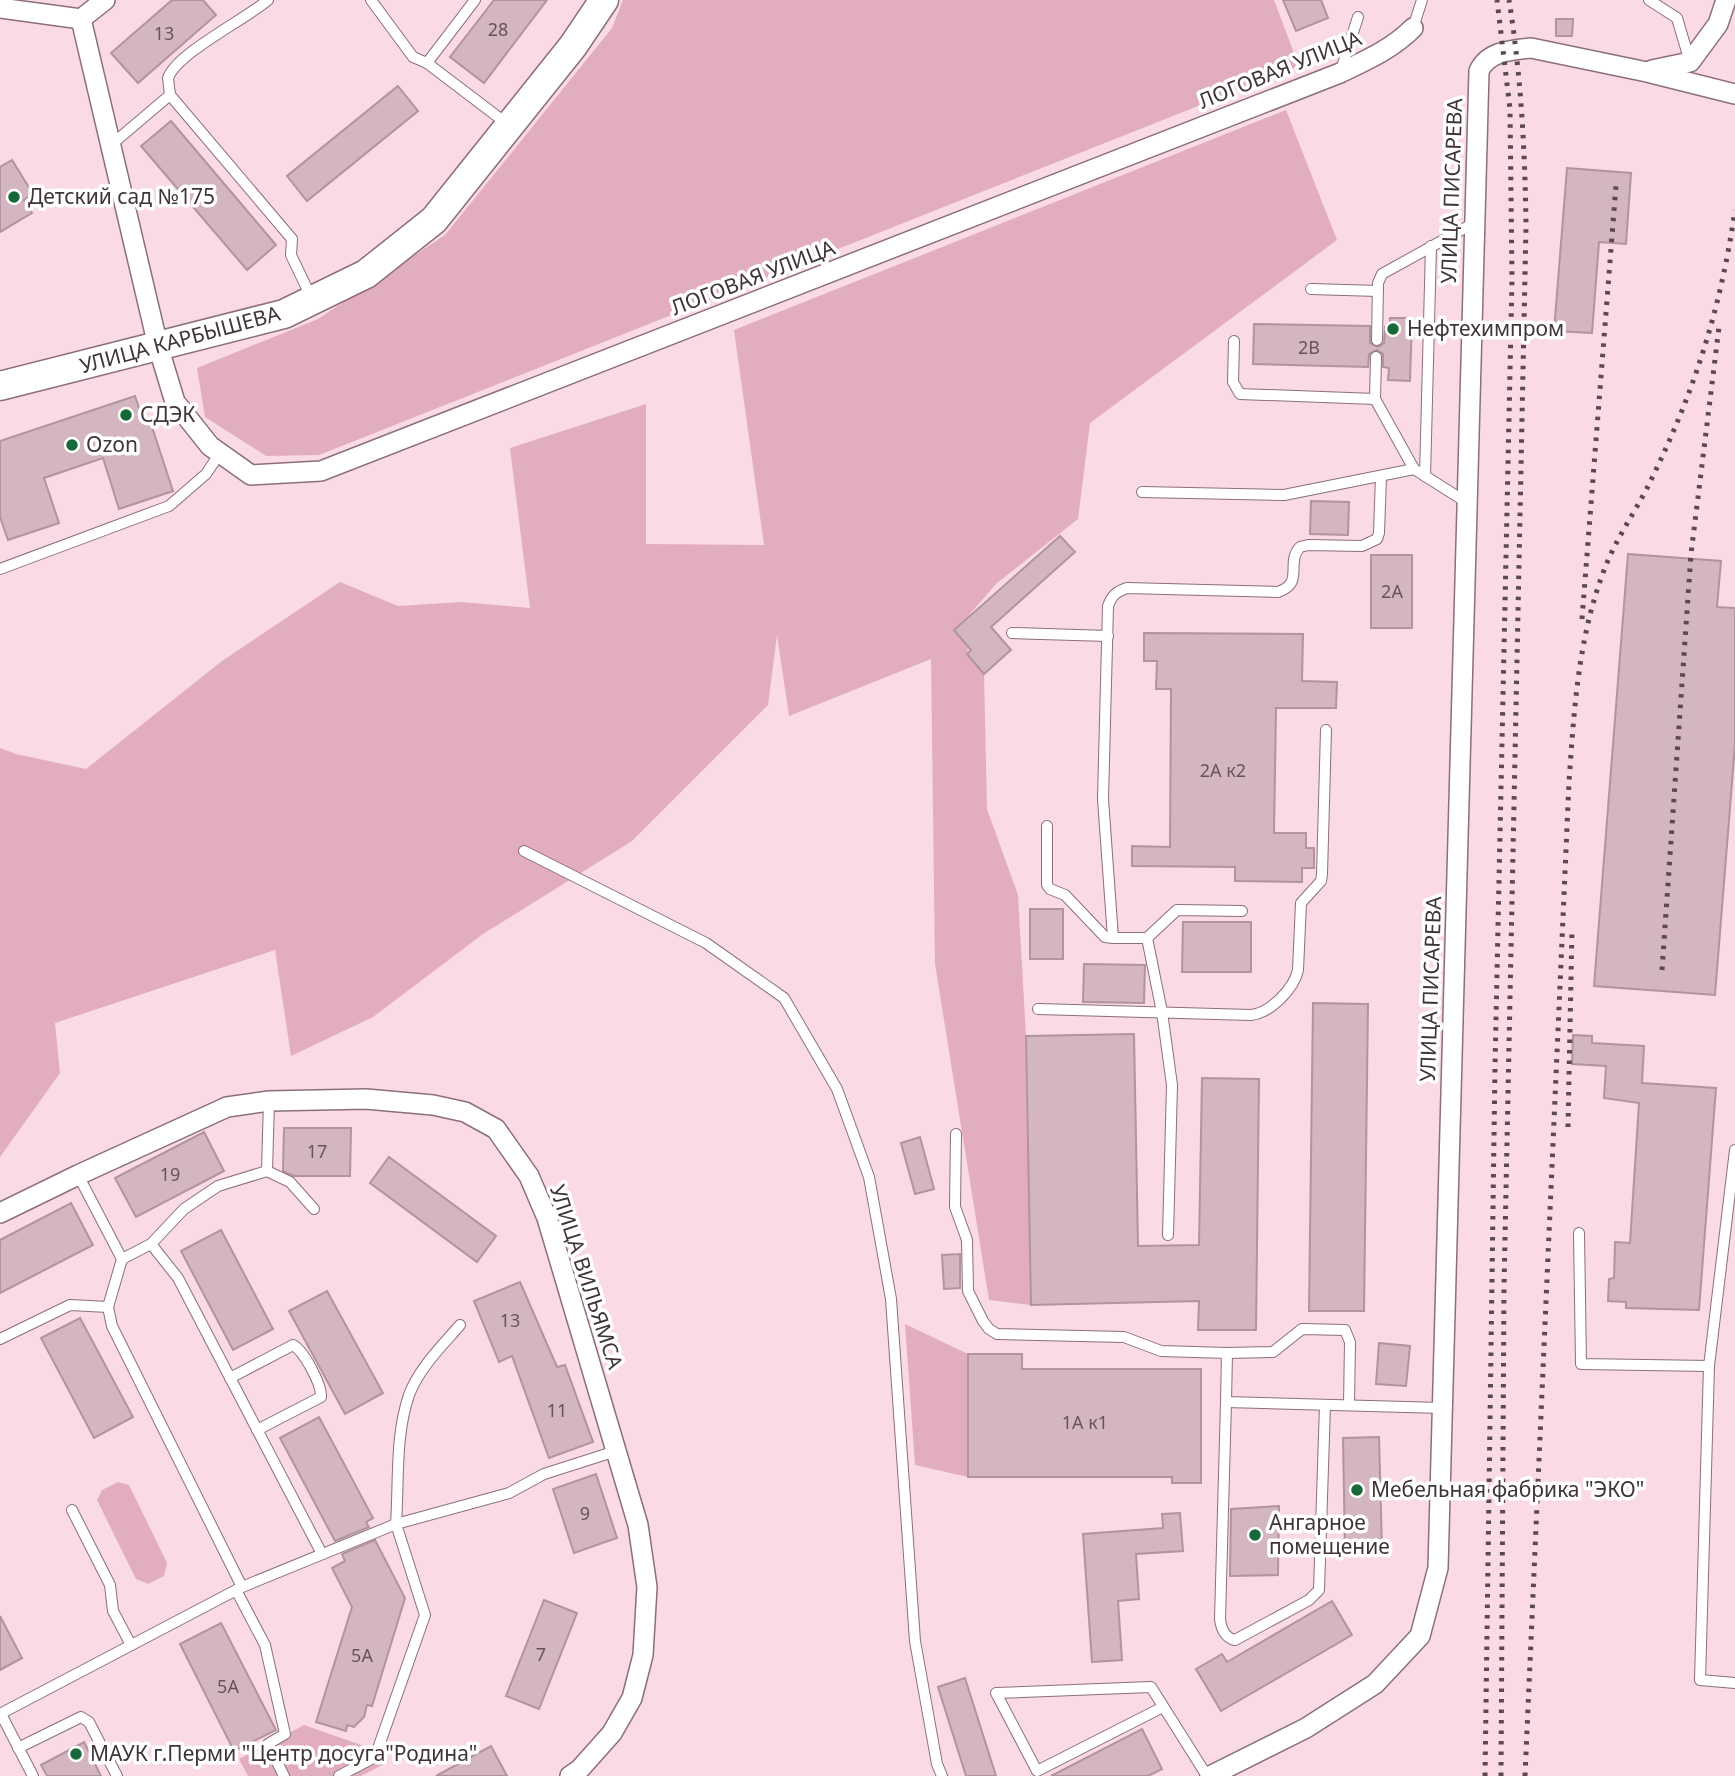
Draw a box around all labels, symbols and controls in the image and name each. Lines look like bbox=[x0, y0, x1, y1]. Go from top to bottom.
house number: 28 bbox=[488, 17, 508, 41]
house number: 13 bbox=[154, 21, 174, 45]
street label: ЛОГОВАЯ УЛИЦА bbox=[1194, 23, 1366, 115]
street label: УЛИЦА ПИСАРЕВА bbox=[1434, 97, 1468, 284]
place label: Детский сад №175 bbox=[28, 182, 215, 210]
marker: Детский сад №175 bbox=[6, 189, 22, 205]
street label: ЛОГОВАЯ УЛИЦА bbox=[667, 233, 839, 321]
street label: УЛИЦА КАРБЫШЕВА bbox=[76, 299, 284, 379]
place label: Нефтехимпром bbox=[1407, 314, 1564, 342]
marker: Нефтехимпром bbox=[1385, 321, 1401, 337]
house number: 2В bbox=[1298, 335, 1320, 359]
place label: СДЭК bbox=[140, 400, 195, 428]
marker: СДЭК bbox=[118, 407, 134, 423]
place label: Ozon bbox=[86, 430, 138, 458]
marker: Ozon bbox=[64, 437, 80, 453]
house number: 2А bbox=[1381, 579, 1403, 603]
house number: 2А к2 bbox=[1200, 758, 1246, 782]
street label: УЛИЦА ПИСАРЕВА bbox=[1413, 895, 1447, 1082]
house number: 17 bbox=[307, 1139, 327, 1163]
house number: 19 bbox=[160, 1162, 180, 1186]
street label: УЛИЦА ВИЛЬЯМСА bbox=[544, 1181, 630, 1373]
house number: 13 bbox=[500, 1308, 520, 1332]
house number: 11 bbox=[547, 1398, 567, 1422]
house number: 1А к1 bbox=[1062, 1410, 1108, 1434]
place label: Мебельная фабрика "ЭКО" bbox=[1371, 1475, 1644, 1503]
marker: Мебельная фабрика "ЭКО" bbox=[1349, 1482, 1365, 1498]
house number: 9 bbox=[580, 1501, 590, 1525]
place label: Ангарное помещение bbox=[1269, 1508, 1390, 1560]
marker: Ангарное помещение bbox=[1247, 1527, 1263, 1543]
house number: 7 bbox=[536, 1642, 546, 1666]
house number: 5А bbox=[351, 1643, 373, 1667]
house number: 5А bbox=[217, 1674, 239, 1698]
place label: МАУК г.Перми "Центр досуга"Родина" bbox=[90, 1739, 477, 1767]
marker: МАУК г.Перми "Центр досуга"Родина" bbox=[68, 1746, 84, 1762]

